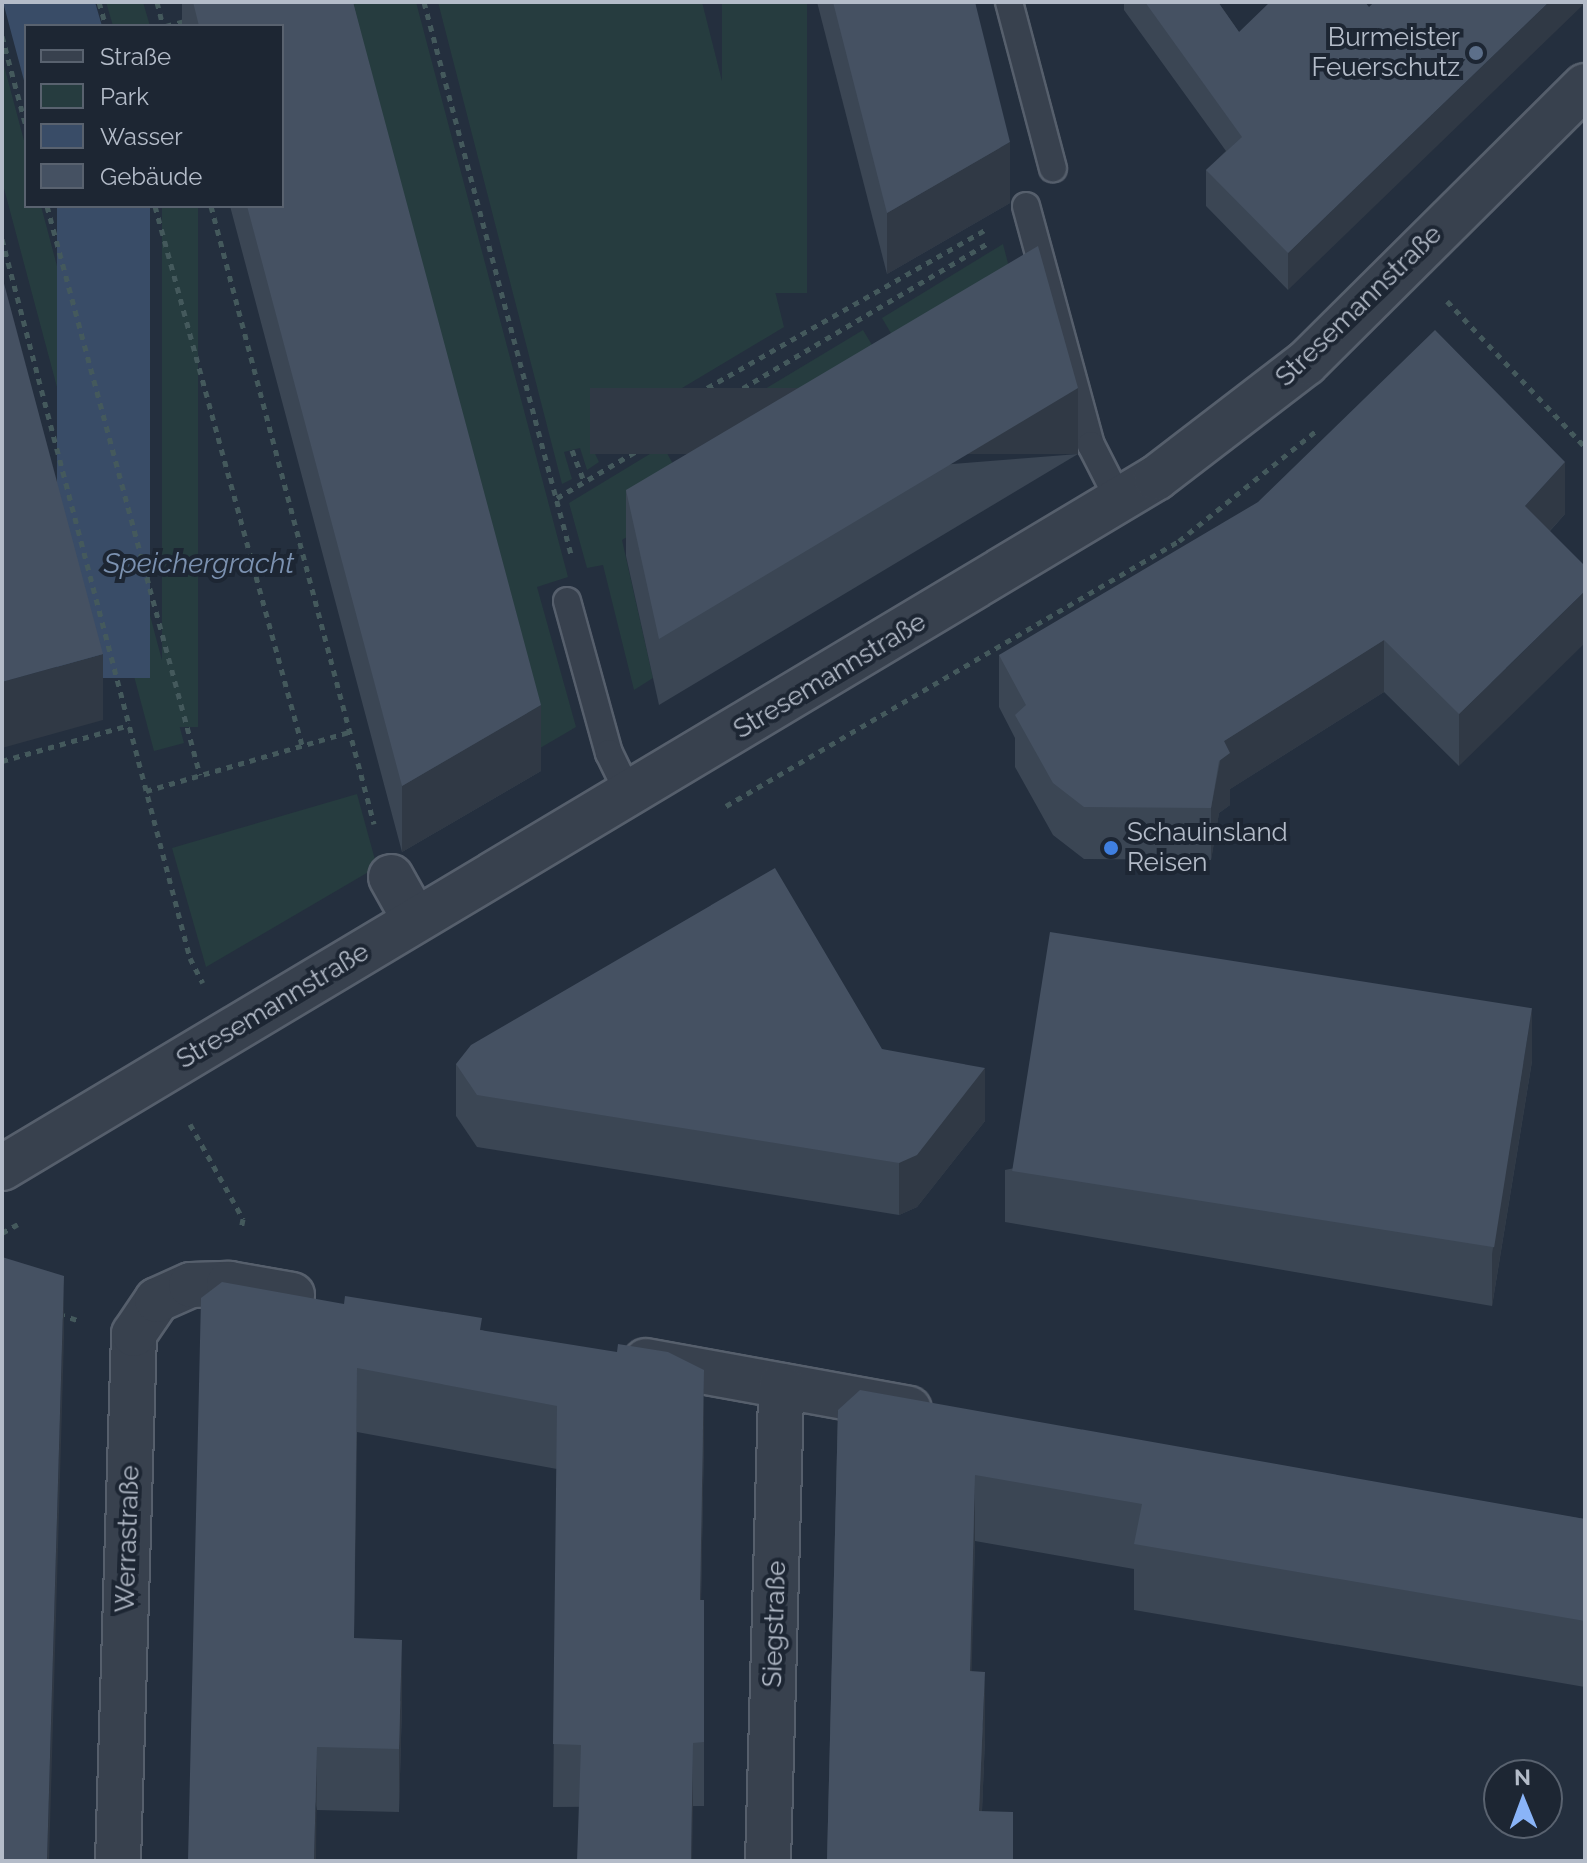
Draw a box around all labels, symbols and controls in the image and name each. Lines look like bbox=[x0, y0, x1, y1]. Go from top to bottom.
place label: Burmeister Feuerschutz bbox=[1312, 22, 1460, 84]
legend bbox=[24, 24, 284, 208]
text: Straße bbox=[100, 42, 171, 71]
marker: Burmeister Feuerschutz bbox=[1467, 44, 1485, 62]
text: Park bbox=[100, 82, 149, 111]
text: Wasser bbox=[100, 122, 183, 151]
text: Gebäude bbox=[100, 162, 202, 191]
street label: Stresemannstraße bbox=[1270, 219, 1448, 393]
water label: Speichergracht bbox=[104, 547, 294, 581]
street label: Stresemannstraße bbox=[728, 606, 932, 746]
place label: Schauinsland Reisen bbox=[1127, 817, 1288, 878]
marker: Schauinsland Reisen bbox=[1102, 839, 1120, 857]
street label: Stresemannstraße bbox=[171, 936, 375, 1076]
street label: Werrastraße bbox=[110, 1465, 146, 1613]
street label: Siegstraße bbox=[757, 1560, 793, 1688]
north arrow bbox=[1483, 1759, 1563, 1839]
text: N bbox=[1514, 1764, 1531, 1790]

